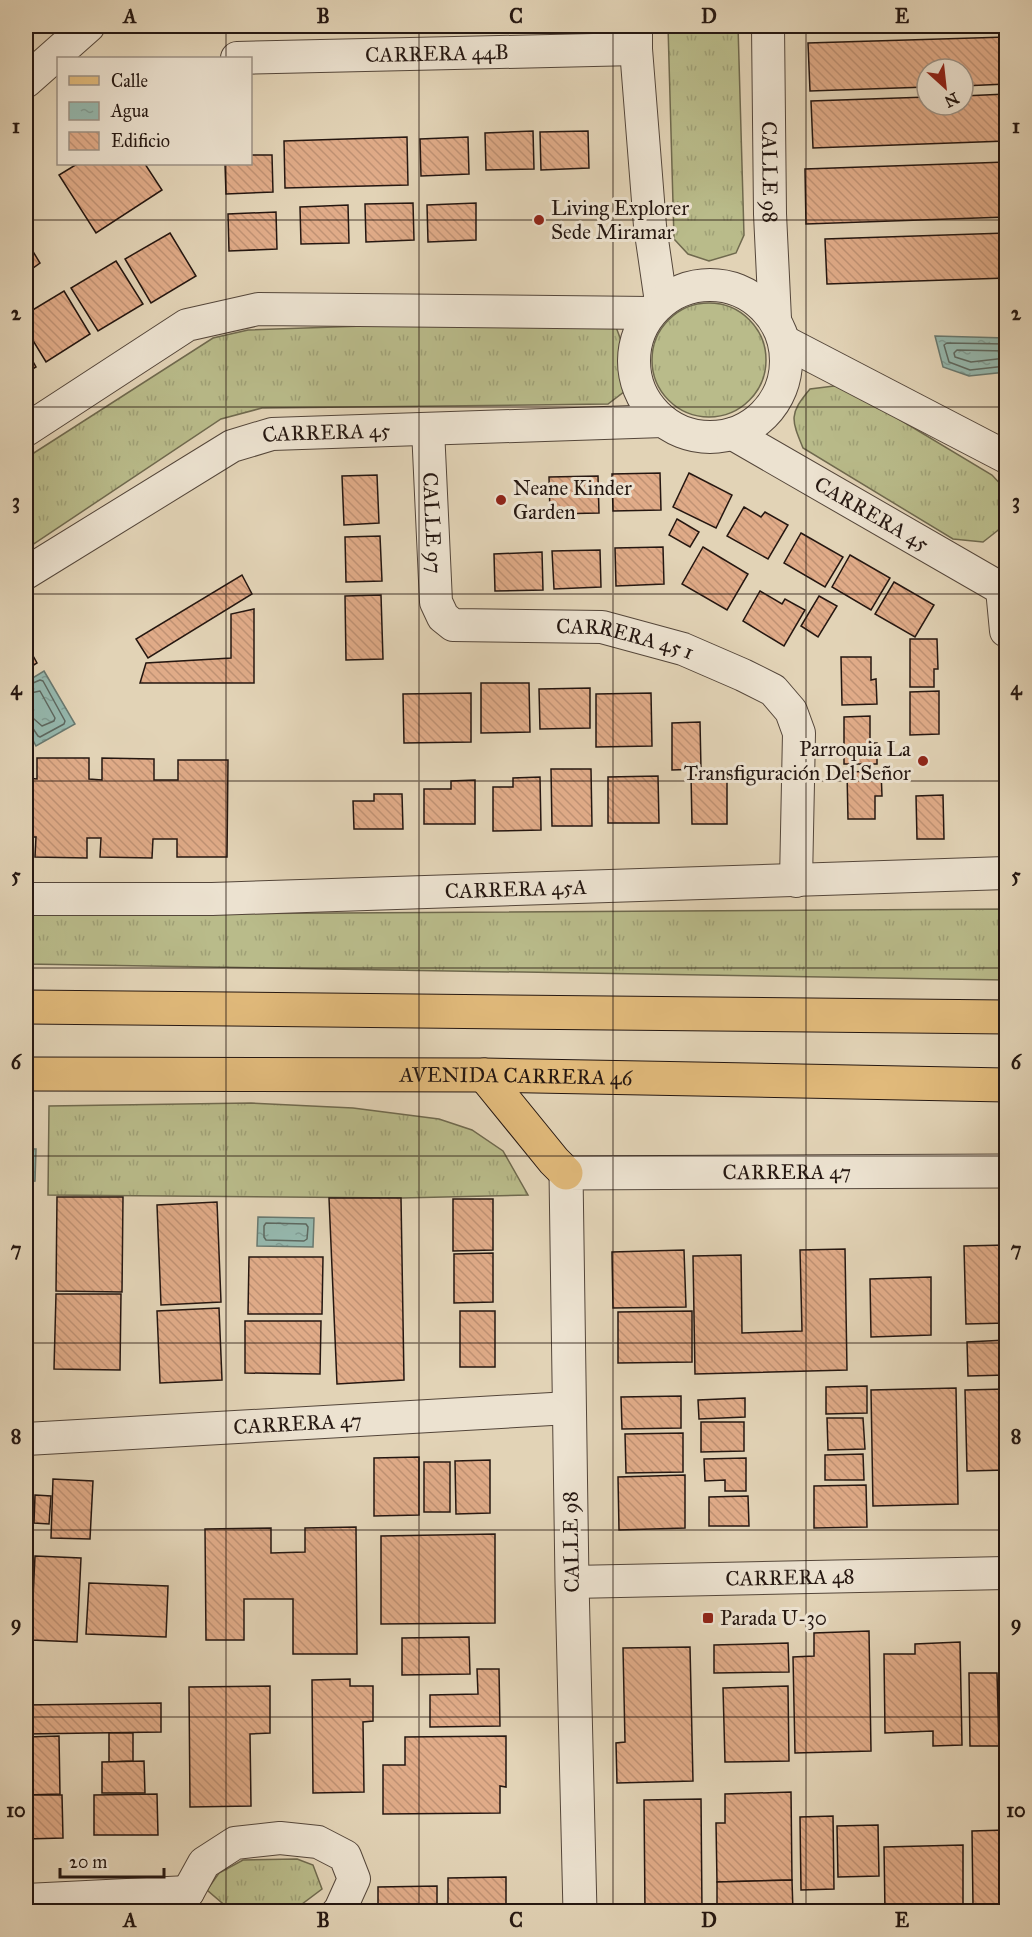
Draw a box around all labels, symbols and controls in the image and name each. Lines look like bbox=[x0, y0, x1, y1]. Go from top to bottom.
text: A bbox=[121, 4, 137, 28]
text: B bbox=[316, 4, 330, 28]
text: C bbox=[509, 4, 523, 28]
text: D bbox=[701, 4, 717, 28]
text: E bbox=[895, 4, 910, 28]
street label: CARRERA 44B bbox=[365, 39, 509, 68]
legend bbox=[57, 57, 252, 165]
north arrow bbox=[915, 57, 975, 117]
text: Calle bbox=[111, 70, 148, 92]
text: N bbox=[941, 88, 962, 112]
text: Agua bbox=[110, 100, 149, 123]
text: 1 bbox=[12, 114, 20, 138]
text: 1 bbox=[1012, 114, 1020, 138]
street label: CALLE 98 bbox=[756, 121, 783, 223]
text: Edificio bbox=[111, 130, 170, 152]
place label: Living Explorer Sede Miramar bbox=[551, 195, 689, 245]
marker: Living Explorer Sede Miramar bbox=[532, 213, 546, 227]
text: 2 bbox=[11, 301, 22, 325]
text: 2 bbox=[1011, 301, 1022, 325]
street label: CARRERA 45 bbox=[259, 417, 391, 449]
street label: CARRERA 45 bbox=[810, 471, 934, 557]
street label: CALLE 97 bbox=[417, 472, 448, 574]
place label: Neane Kinder Garden bbox=[513, 475, 632, 525]
text: 3 bbox=[12, 489, 20, 514]
text: 3 bbox=[1012, 489, 1020, 514]
marker: Neane Kinder Garden bbox=[494, 493, 508, 507]
street label: CARRERA 45 1 bbox=[556, 613, 698, 665]
text: 4 bbox=[10, 676, 22, 701]
text: 4 bbox=[1010, 676, 1022, 701]
place label: Parroquia La Transfiguración Del Señor bbox=[684, 736, 911, 786]
marker: Parroquia La Transfiguración Del Señor bbox=[916, 754, 930, 768]
text: 5 bbox=[11, 863, 21, 887]
text: 5 bbox=[1011, 863, 1021, 887]
street label: CARRERA 45A bbox=[444, 874, 587, 904]
text: 6 bbox=[11, 1050, 23, 1074]
text: 6 bbox=[1011, 1050, 1023, 1074]
street label: AVENIDA CARRERA 46 bbox=[399, 1062, 634, 1091]
street label: CARRERA 47 bbox=[723, 1159, 851, 1185]
text: 7 bbox=[11, 1237, 22, 1261]
text: 7 bbox=[1011, 1237, 1022, 1261]
street label: CARRERA 47 bbox=[233, 1407, 362, 1440]
text: 8 bbox=[11, 1424, 21, 1448]
text: 8 bbox=[1011, 1424, 1021, 1448]
street label: CALLE 98 bbox=[557, 1491, 585, 1593]
street label: CARRERA 48 bbox=[725, 1563, 855, 1592]
place label: Parada U-30 bbox=[720, 1605, 827, 1631]
text: 9 bbox=[11, 1611, 21, 1636]
marker: Parada U-30 bbox=[701, 1611, 715, 1625]
text: 9 bbox=[1011, 1611, 1021, 1636]
text: 10 bbox=[6, 1798, 26, 1822]
text: 10 bbox=[1006, 1798, 1026, 1822]
scale bar bbox=[60, 1841, 164, 1879]
text: 20 m bbox=[69, 1851, 107, 1873]
text: A bbox=[121, 1908, 137, 1932]
text: B bbox=[316, 1908, 330, 1932]
text: C bbox=[509, 1908, 523, 1932]
text: D bbox=[701, 1908, 717, 1932]
text: E bbox=[895, 1908, 910, 1932]

